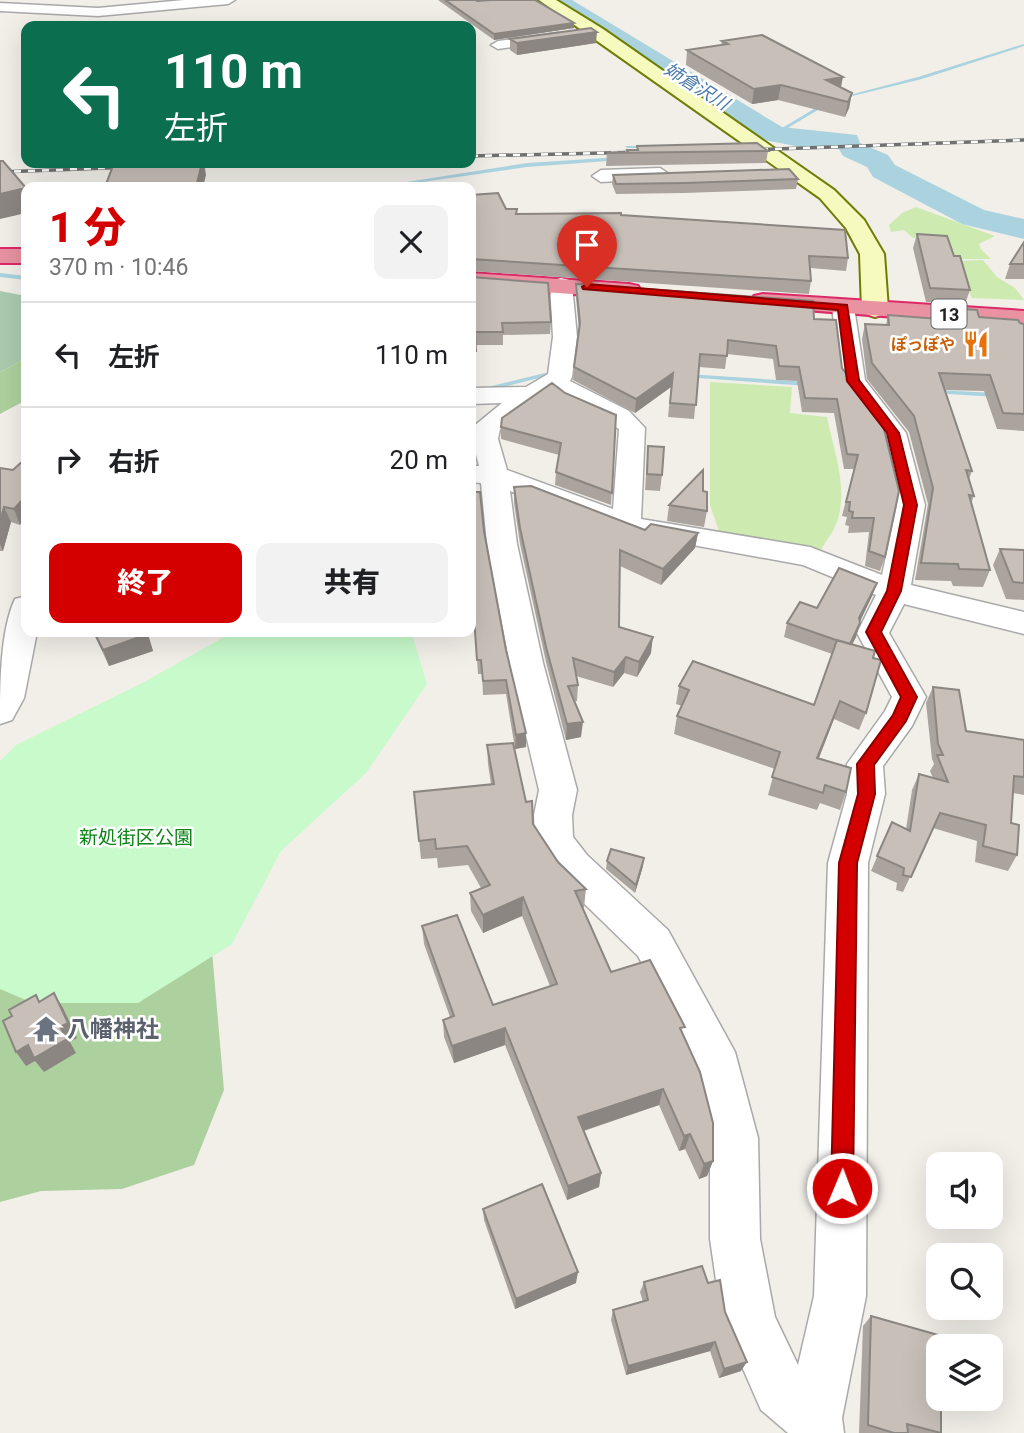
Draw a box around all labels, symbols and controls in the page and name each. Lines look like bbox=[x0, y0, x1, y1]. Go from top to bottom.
text: 110 m bbox=[164, 43, 303, 100]
icon: left bbox=[49, 49, 140, 140]
water label: 姉倉沢川 bbox=[661, 58, 735, 115]
text: 左折 bbox=[164, 109, 228, 147]
text: 1 分 bbox=[49, 203, 126, 252]
button: close bbox=[374, 205, 448, 279]
pin bbox=[557, 215, 617, 287]
icon: arrive bbox=[568, 226, 606, 264]
text: 370 m · 10:46 bbox=[49, 254, 188, 281]
road number: 13 bbox=[932, 300, 967, 328]
restaurant icon: ぽっぽや bbox=[961, 329, 991, 359]
place label: ぽっぽや bbox=[891, 335, 955, 354]
icon: left bbox=[49, 336, 87, 374]
text: 110 m bbox=[375, 340, 448, 370]
text: 左折 bbox=[108, 342, 160, 372]
icon: right bbox=[49, 441, 87, 479]
text: 20 m bbox=[390, 445, 448, 475]
text: 右折 bbox=[108, 447, 160, 477]
button: 終了 bbox=[49, 543, 242, 623]
button: 共有 bbox=[256, 543, 448, 623]
park label: 新処街区公園 bbox=[79, 826, 193, 849]
temple icon: 八幡神社 bbox=[31, 1014, 61, 1044]
place label: 八幡神社 bbox=[67, 1016, 159, 1043]
position arrow bbox=[805, 1151, 879, 1225]
map controls bbox=[926, 1152, 1003, 1411]
button: sound bbox=[926, 1152, 1003, 1229]
button: search bbox=[926, 1243, 1003, 1320]
button: layers bbox=[926, 1334, 1003, 1411]

